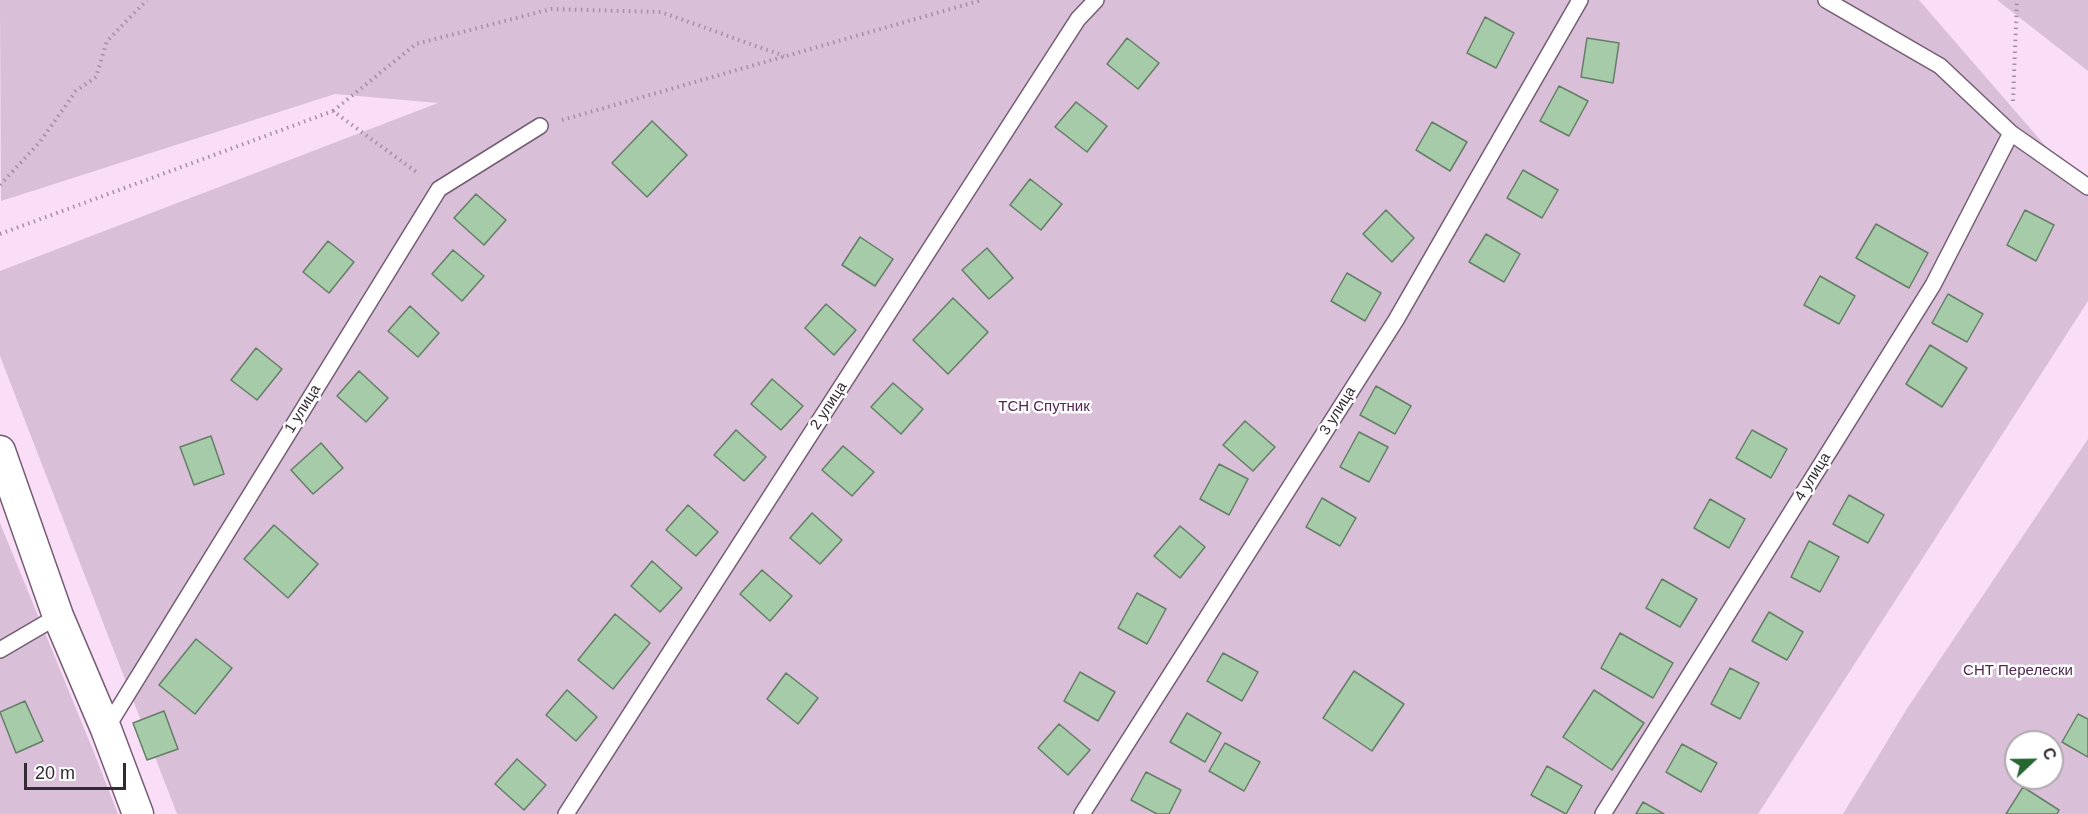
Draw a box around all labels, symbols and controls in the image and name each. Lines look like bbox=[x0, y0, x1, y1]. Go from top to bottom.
street label: 2 улица bbox=[807, 379, 851, 433]
street label: 1 улица bbox=[281, 381, 325, 437]
street label: 3 улица bbox=[1316, 383, 1360, 439]
park label: ТСН Спутник bbox=[998, 398, 1090, 416]
street label: 4 улица bbox=[1791, 449, 1835, 505]
park label: СНТ Перелески bbox=[1963, 662, 2073, 680]
north arrow bbox=[2004, 730, 2064, 790]
text: С bbox=[2039, 745, 2059, 762]
scale bar bbox=[27, 751, 129, 789]
text: 20 m bbox=[35, 763, 75, 783]

